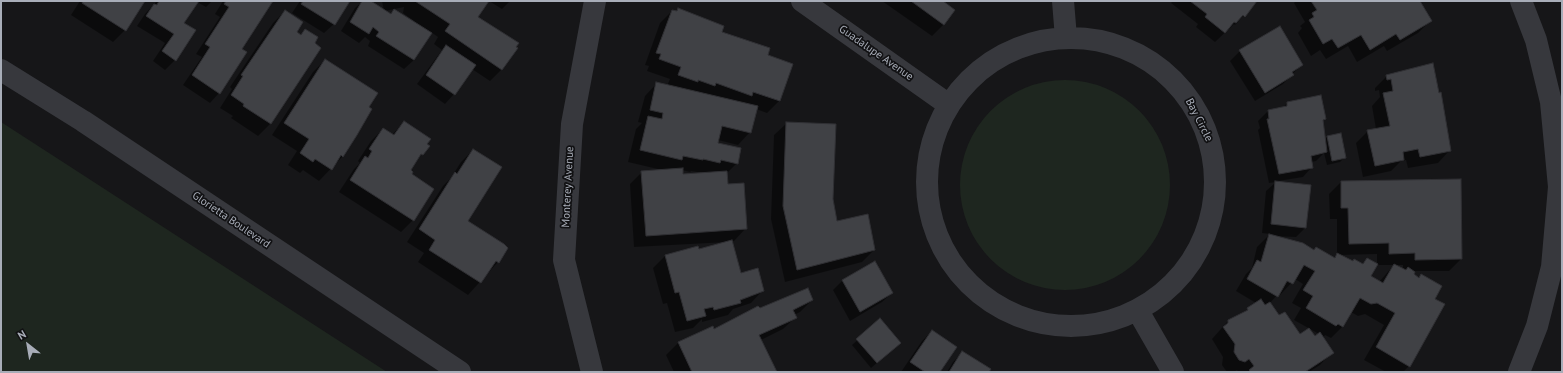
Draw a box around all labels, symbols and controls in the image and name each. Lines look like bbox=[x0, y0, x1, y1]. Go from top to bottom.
street label: Guadalupe Avenue bbox=[836, 23, 916, 83]
street label: Bay Circle bbox=[1183, 96, 1215, 144]
street label: Monterey Avenue bbox=[559, 146, 577, 228]
street label: Glorietta Boulevard bbox=[190, 189, 272, 251]
north arrow bbox=[8, 325, 48, 365]
text: N bbox=[15, 327, 29, 343]

